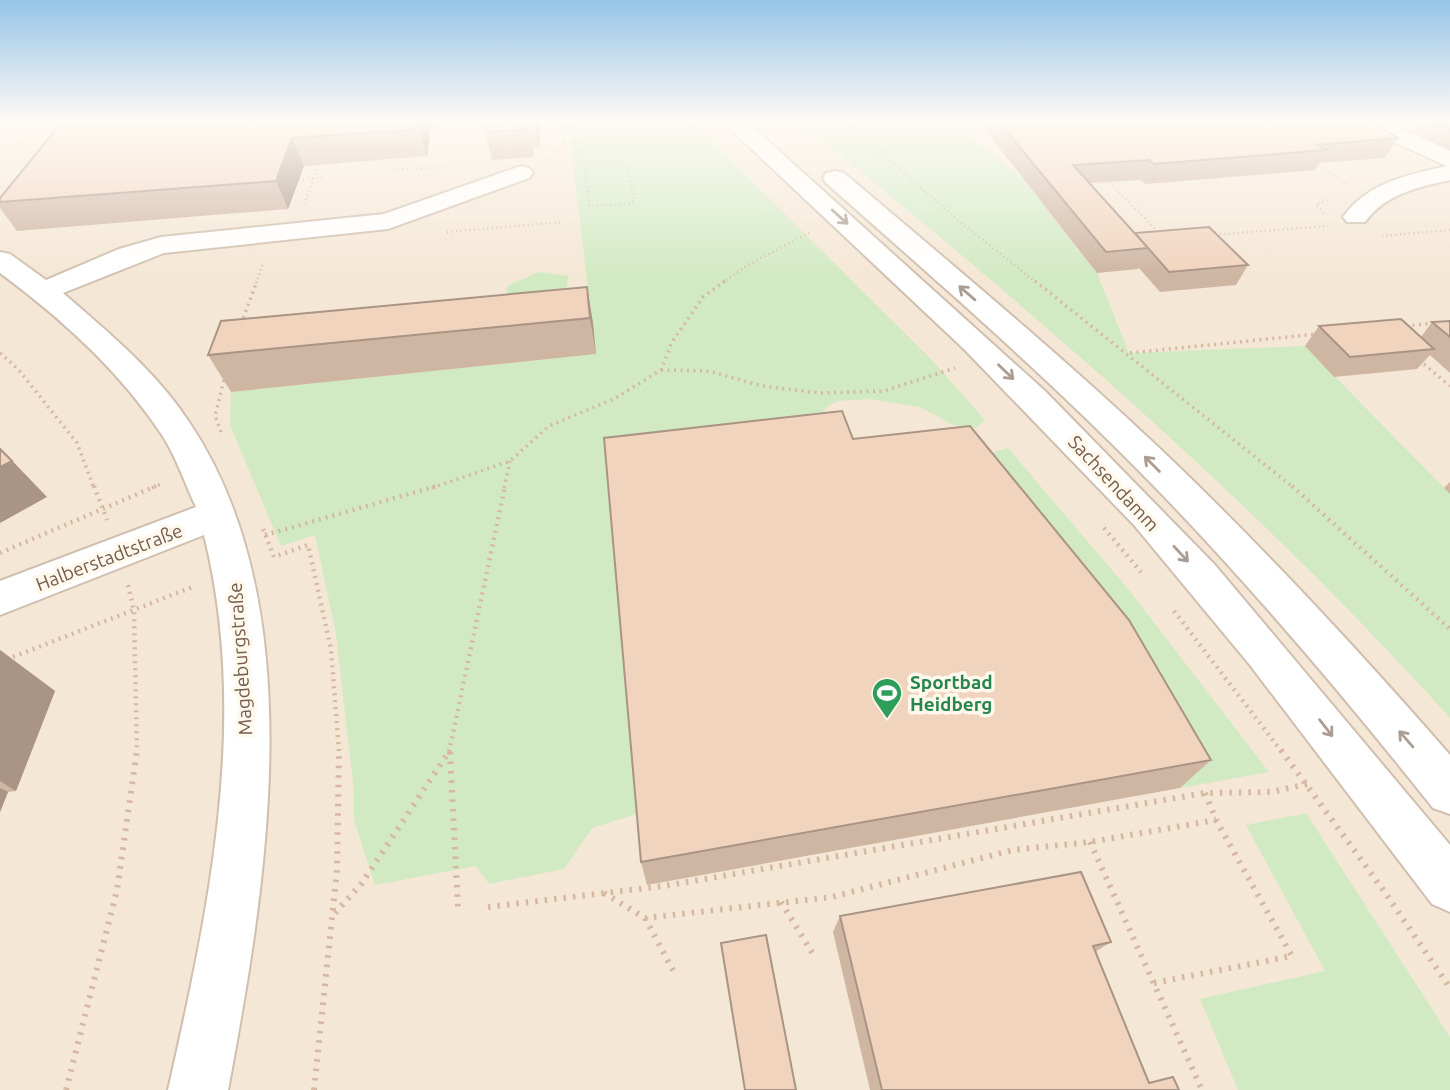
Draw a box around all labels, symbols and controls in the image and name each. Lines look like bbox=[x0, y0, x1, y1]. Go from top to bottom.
one-way arrow bbox=[830, 209, 848, 225]
one-way arrow bbox=[958, 285, 976, 301]
one-way arrow bbox=[997, 363, 1014, 380]
street label: Sachsendamm bbox=[1064, 431, 1164, 535]
one-way arrow bbox=[1144, 456, 1161, 473]
street label: Halberstadtstraße bbox=[33, 519, 185, 595]
one-way arrow bbox=[1172, 545, 1189, 562]
street label: Magdeburgstraße bbox=[224, 582, 256, 736]
place label: Sportbad Heidberg bbox=[910, 671, 993, 715]
sports icon: Sportbad Heidberg bbox=[870, 676, 904, 720]
one-way arrow bbox=[1319, 719, 1334, 737]
one-way arrow bbox=[1398, 730, 1414, 748]

